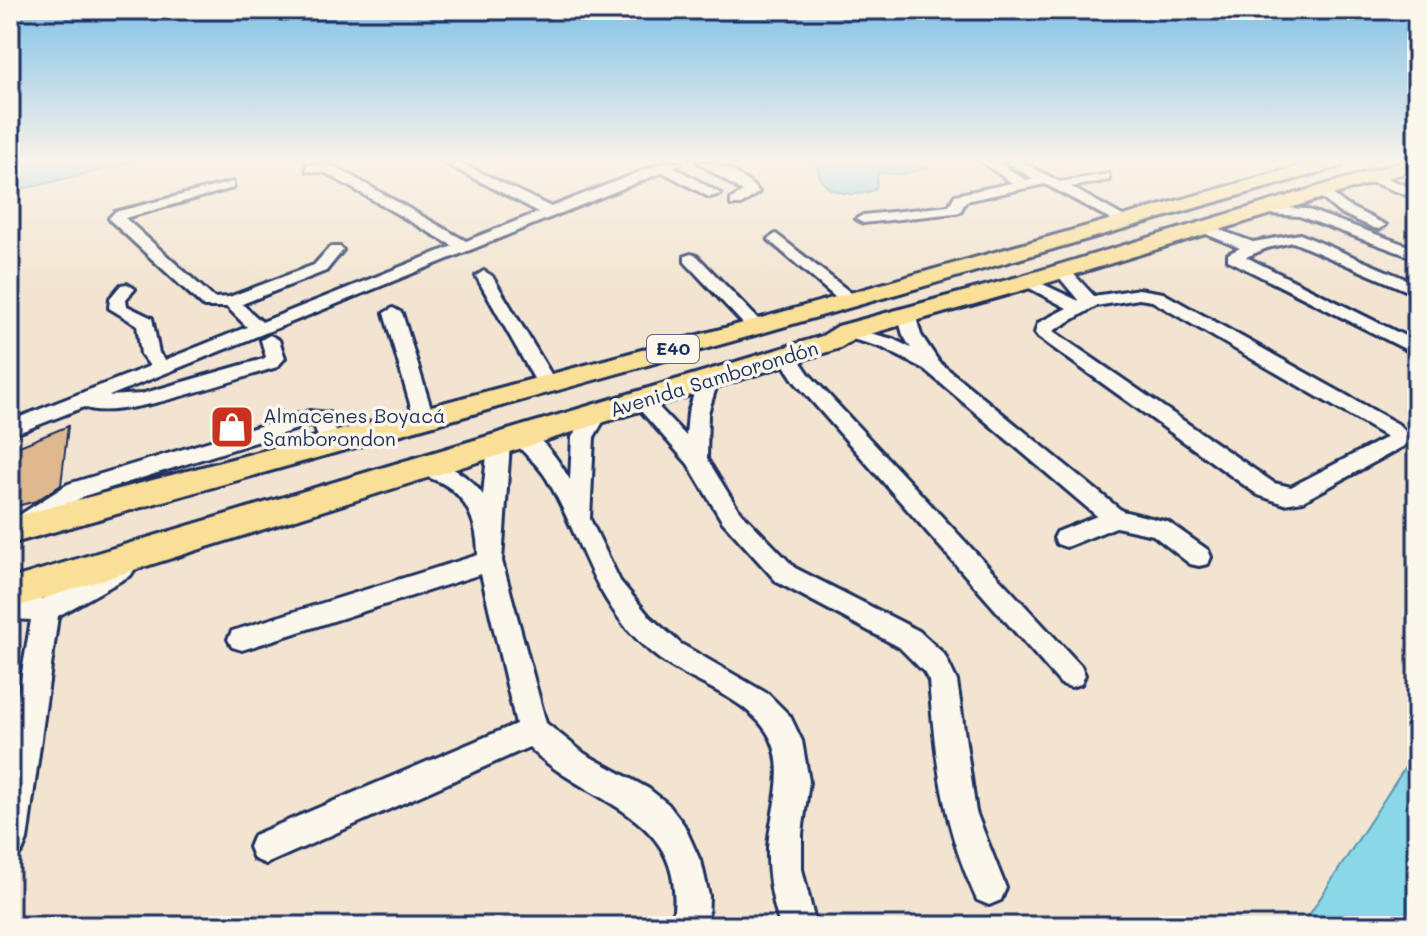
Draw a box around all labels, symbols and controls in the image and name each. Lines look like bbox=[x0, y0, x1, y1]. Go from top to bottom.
street label: Avenida Samborondón bbox=[606, 334, 821, 422]
road number: E40 bbox=[647, 335, 699, 363]
place label: Almacenes Boyacá Samborondon bbox=[263, 402, 445, 451]
shop icon: Almacenes Boyacá Samborondon bbox=[208, 403, 256, 451]

